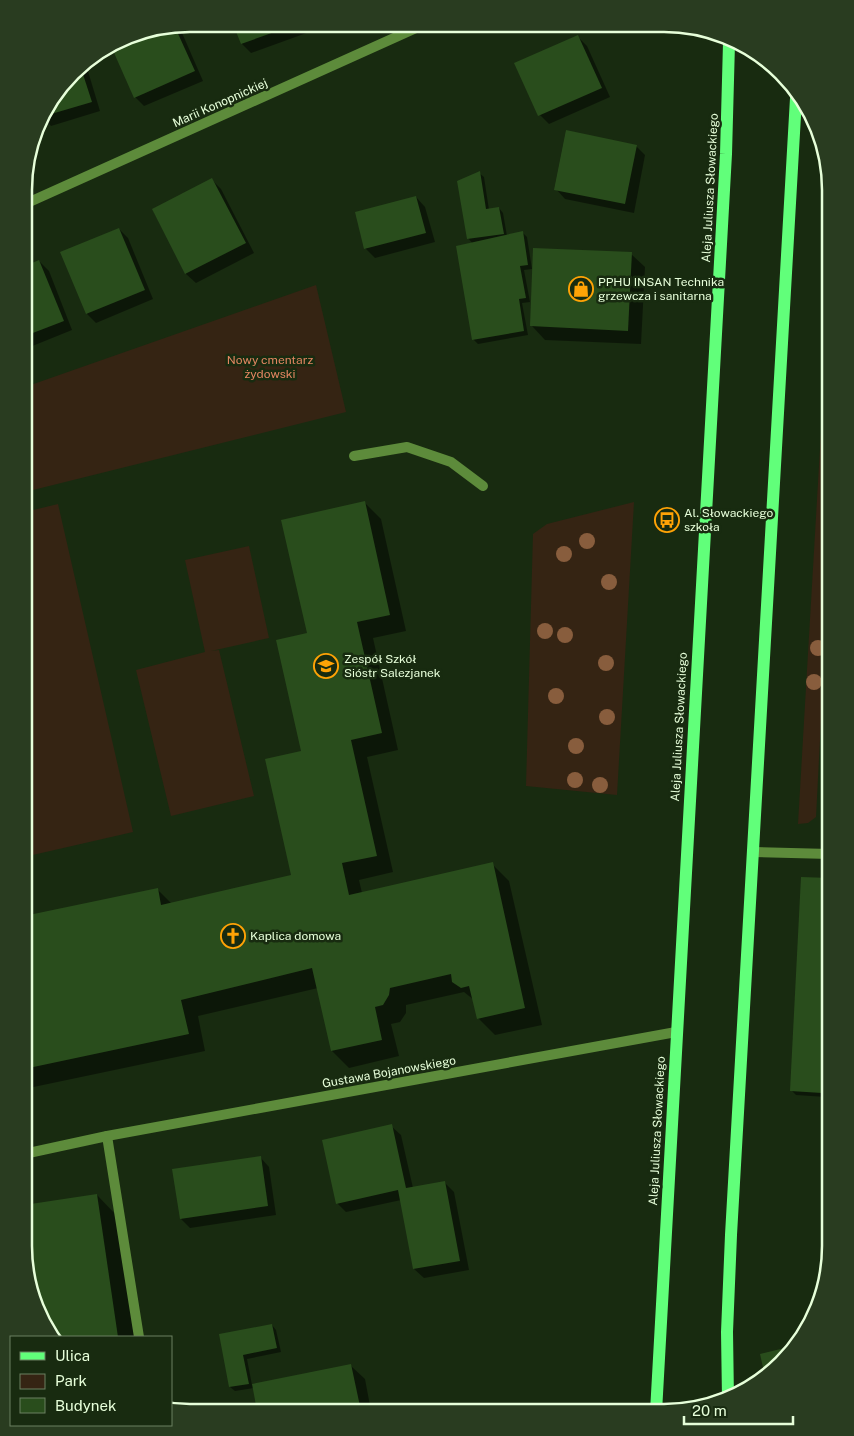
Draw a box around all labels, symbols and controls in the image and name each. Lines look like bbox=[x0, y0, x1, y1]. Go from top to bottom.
street label: Marii Konopnickiej bbox=[170, 76, 270, 130]
street label: Aleja Juliusza Słowackiego bbox=[699, 113, 721, 263]
place label: PPHU INSAN Technika grzewcza i sanitarna bbox=[598, 275, 724, 303]
shop icon: PPHU INSAN Technika grzewcza i sanitarna bbox=[568, 276, 594, 302]
park label: Nowy cmentarz żydowski bbox=[227, 353, 313, 381]
place label: Al. Słowackiego szkoła bbox=[684, 506, 773, 534]
bus stop icon: Al. Słowackiego szkoła bbox=[654, 507, 680, 533]
place label: Zespół Szkół Sióstr Salezjanek bbox=[344, 652, 441, 680]
street label: Aleja Juliusza Słowackiego bbox=[668, 652, 690, 802]
school or university icon: Zespół Szkół Sióstr Salezjanek bbox=[313, 653, 339, 679]
church icon: Kaplica domowa bbox=[220, 923, 246, 949]
place label: Kaplica domowa bbox=[250, 929, 341, 943]
street label: Gustawa Bojanowskiego bbox=[321, 1053, 457, 1091]
street label: Aleja Juliusza Słowackiego bbox=[646, 1056, 668, 1206]
legend bbox=[10, 1336, 172, 1426]
text: Ulica bbox=[55, 1347, 90, 1364]
text: Park bbox=[55, 1372, 87, 1389]
scale bar bbox=[684, 1394, 793, 1426]
text: Budynek bbox=[55, 1397, 116, 1414]
text: 20 m bbox=[692, 1402, 727, 1419]

